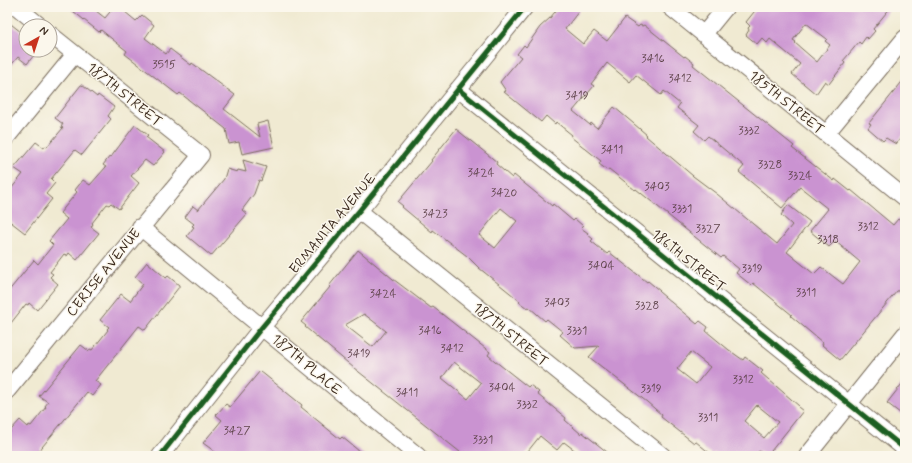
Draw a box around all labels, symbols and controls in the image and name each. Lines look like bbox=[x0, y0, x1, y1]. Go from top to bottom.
north arrow bbox=[18, 18, 58, 58]
text: N bbox=[36, 23, 51, 39]
house number: 3416 bbox=[641, 51, 665, 67]
house number: 3515 bbox=[152, 57, 176, 73]
street label: 187TH STREET bbox=[83, 59, 166, 131]
street label: 185TH STREET bbox=[745, 67, 828, 139]
house number: 3412 bbox=[668, 71, 692, 87]
house number: 3419 bbox=[565, 88, 589, 104]
house number: 3332 bbox=[738, 123, 760, 139]
house number: 3411 bbox=[601, 142, 623, 158]
house number: 3328 bbox=[758, 157, 782, 173]
house number: 3424 bbox=[468, 165, 494, 181]
house number: 3324 bbox=[788, 168, 812, 184]
street label: ERMANITA AVENUE bbox=[285, 170, 380, 278]
house number: 3403 bbox=[644, 179, 670, 195]
house number: 3420 bbox=[491, 185, 518, 201]
house number: 3331 bbox=[672, 201, 692, 217]
house number: 3423 bbox=[422, 206, 448, 222]
house number: 3312 bbox=[857, 219, 879, 235]
house number: 3327 bbox=[696, 221, 720, 237]
street label: CERISE AVENUE bbox=[63, 225, 145, 320]
street label: 186TH STREET bbox=[648, 225, 729, 296]
house number: 3318 bbox=[817, 232, 839, 248]
house number: 3404 bbox=[588, 258, 614, 274]
house number: 3319 bbox=[741, 261, 763, 277]
house number: 3311 bbox=[796, 285, 816, 301]
house number: 3424 bbox=[370, 286, 396, 302]
house number: 3403 bbox=[544, 295, 570, 311]
house number: 3328 bbox=[635, 298, 659, 314]
street label: 187TH STREET bbox=[469, 299, 552, 371]
house number: 3416 bbox=[418, 323, 442, 339]
house number: 3331 bbox=[567, 323, 587, 339]
street label: 187TH PLACE bbox=[268, 330, 345, 399]
house number: 3412 bbox=[440, 341, 464, 357]
house number: 3419 bbox=[347, 346, 371, 362]
house number: 3312 bbox=[732, 372, 754, 388]
house number: 3404 bbox=[489, 380, 515, 396]
house number: 3319 bbox=[640, 381, 662, 397]
house number: 3411 bbox=[396, 385, 418, 401]
house number: 3332 bbox=[516, 397, 538, 413]
house number: 3311 bbox=[698, 410, 718, 426]
house number: 3427 bbox=[223, 423, 251, 439]
house number: 3331 bbox=[473, 432, 493, 448]

